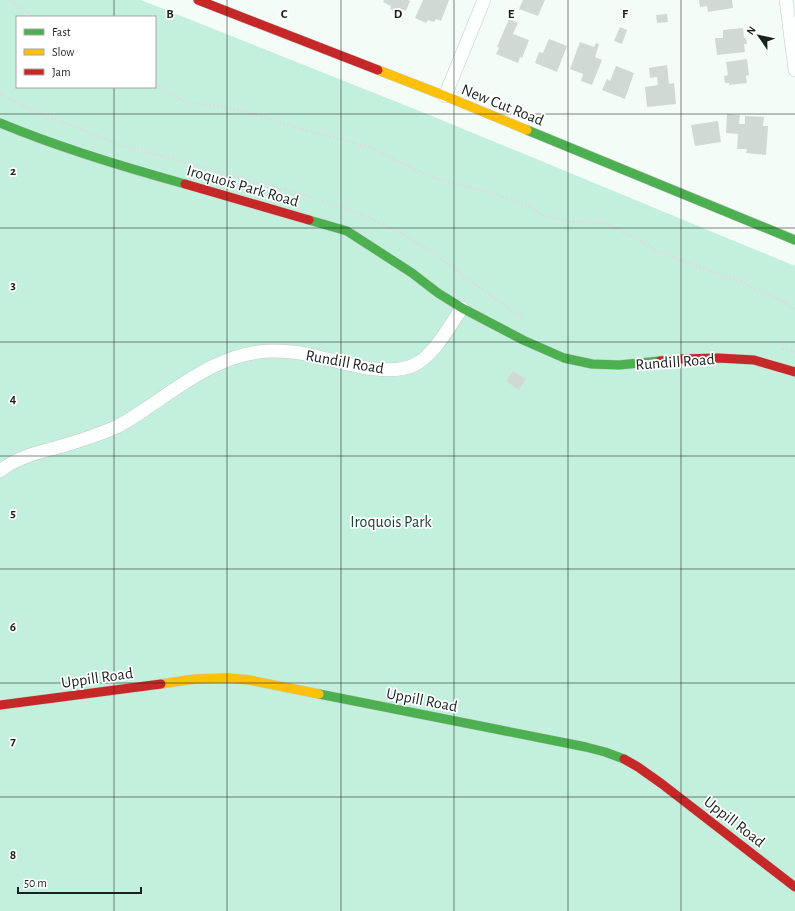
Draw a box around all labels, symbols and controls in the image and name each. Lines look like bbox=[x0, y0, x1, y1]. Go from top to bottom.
text: B bbox=[166, 8, 174, 21]
text: C bbox=[281, 8, 288, 21]
text: D bbox=[394, 8, 403, 21]
text: E bbox=[508, 8, 515, 21]
text: F bbox=[622, 8, 629, 21]
legend bbox=[16, 16, 156, 88]
north arrow bbox=[739, 16, 779, 56]
text: N bbox=[744, 24, 758, 37]
text: Fast bbox=[52, 26, 71, 38]
text: Slow bbox=[52, 46, 74, 58]
text: Jam bbox=[52, 66, 71, 78]
street label: New Cut Road bbox=[459, 81, 546, 129]
street label: Iroquois Park Road bbox=[185, 162, 301, 210]
text: 2 bbox=[10, 165, 16, 178]
text: 3 bbox=[10, 279, 16, 292]
street label: Rundill Road bbox=[304, 347, 385, 377]
street label: Rundill Road bbox=[635, 351, 715, 373]
text: 4 bbox=[10, 393, 17, 406]
text: 5 bbox=[10, 507, 16, 520]
park label: Iroquois Park bbox=[350, 514, 432, 530]
text: 6 bbox=[10, 621, 16, 634]
street label: Uppill Road bbox=[60, 665, 134, 691]
street label: Uppill Road bbox=[385, 685, 459, 715]
text: 7 bbox=[10, 735, 16, 748]
street label: Uppill Road bbox=[701, 793, 768, 850]
text: 8 bbox=[10, 849, 16, 862]
scale bar bbox=[18, 869, 141, 895]
text: 50 m bbox=[24, 877, 47, 889]

